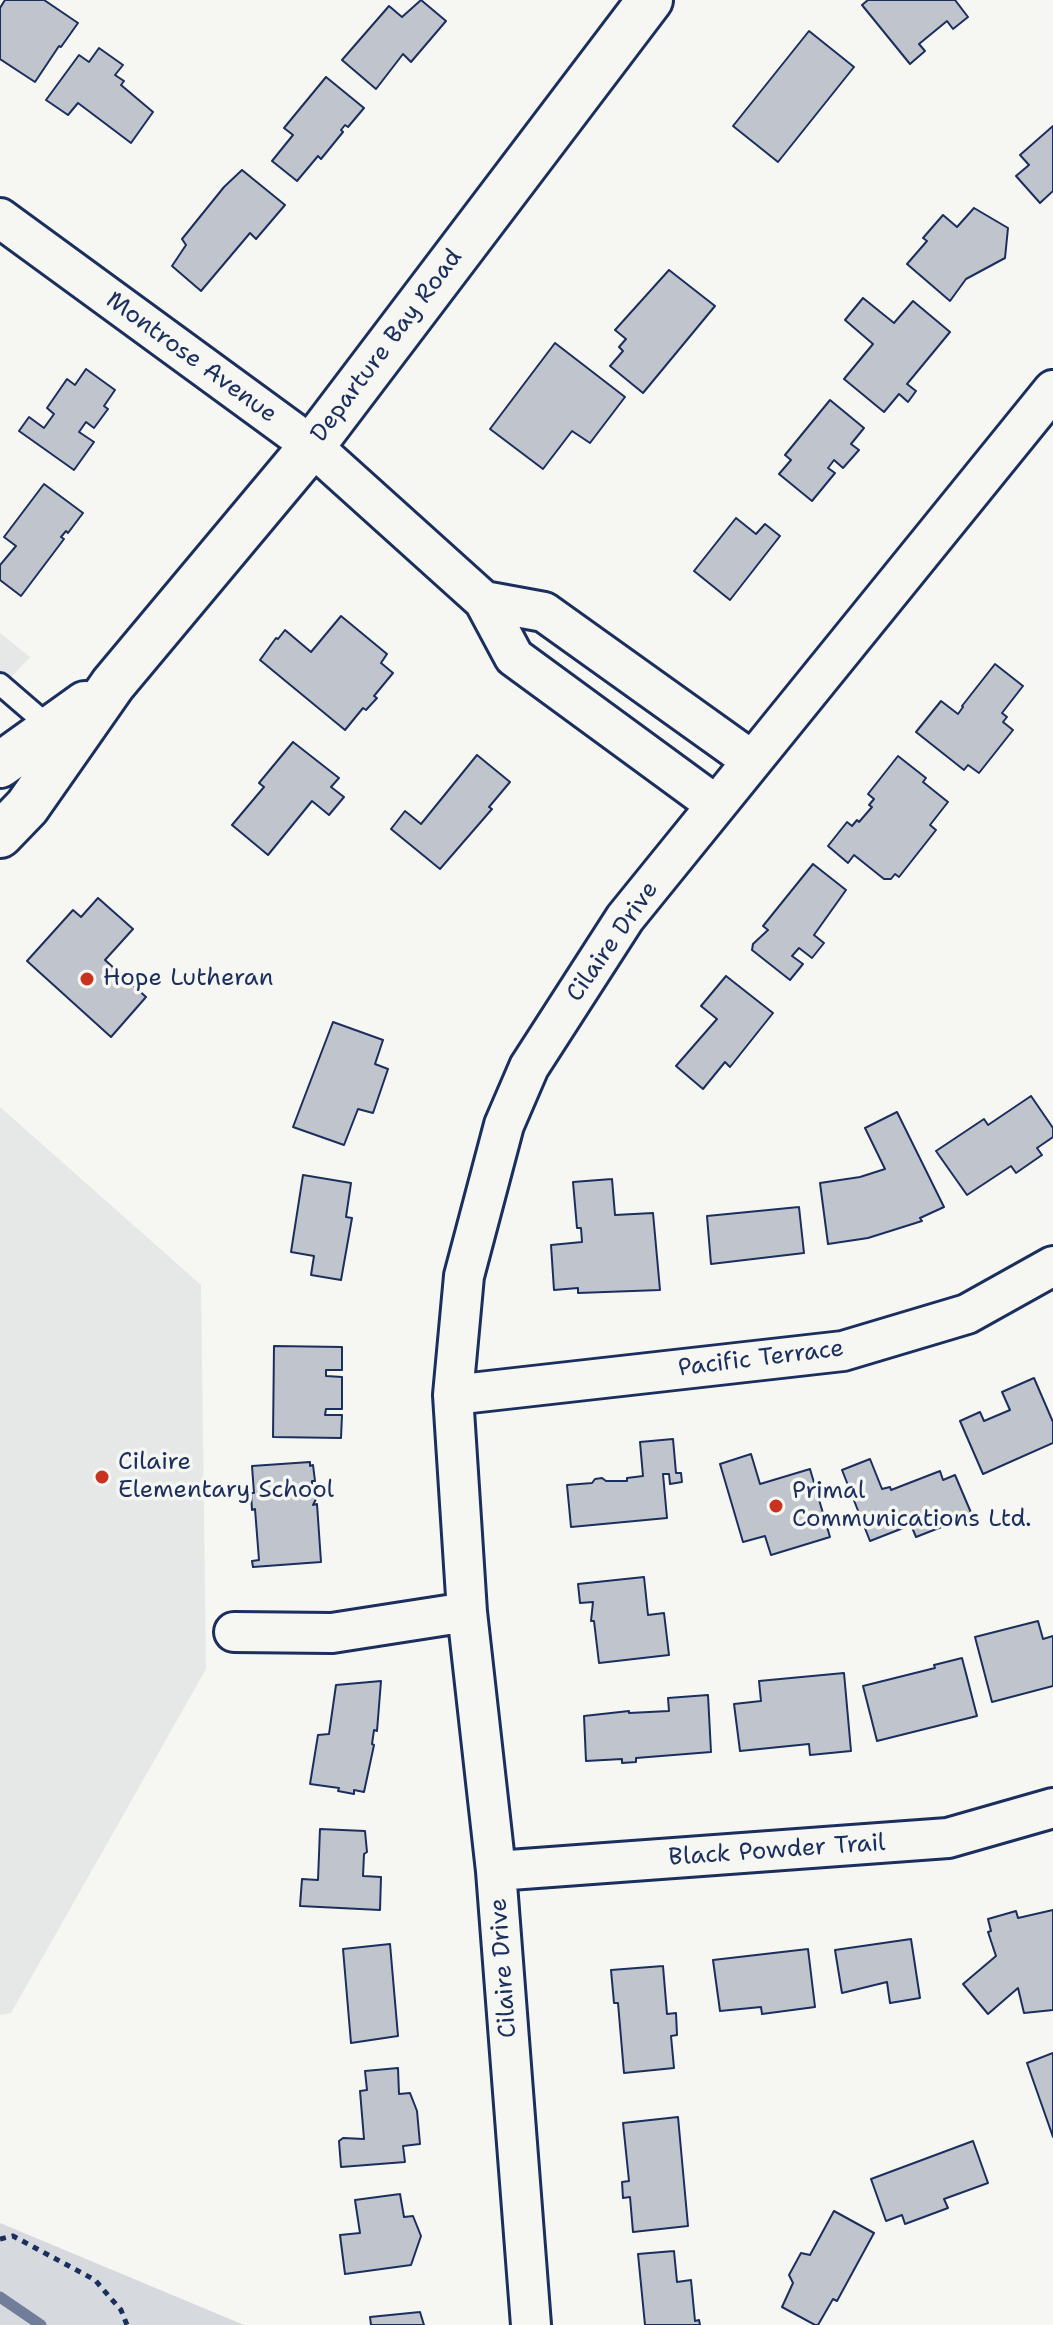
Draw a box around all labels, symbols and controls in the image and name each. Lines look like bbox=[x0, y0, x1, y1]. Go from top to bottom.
street label: Departure Bay Road bbox=[305, 244, 469, 448]
street label: Montrose Avenue bbox=[100, 286, 282, 430]
street label: Cilaire Drive bbox=[561, 876, 665, 1008]
place label: Hope Lutheran bbox=[103, 965, 273, 993]
marker: Hope Lutheran bbox=[78, 970, 96, 988]
street label: Pacific Terrace bbox=[676, 1335, 846, 1383]
place label: Cilaire Elementary School bbox=[118, 1449, 334, 1505]
marker: Cilaire Elementary School bbox=[93, 1468, 111, 1486]
place label: Primal Communications Ltd. bbox=[792, 1478, 1032, 1534]
marker: Primal Communications Ltd. bbox=[767, 1497, 785, 1515]
street label: Black Powder Trail bbox=[668, 1829, 886, 1873]
street label: Cilaire Drive bbox=[485, 1897, 523, 2039]

